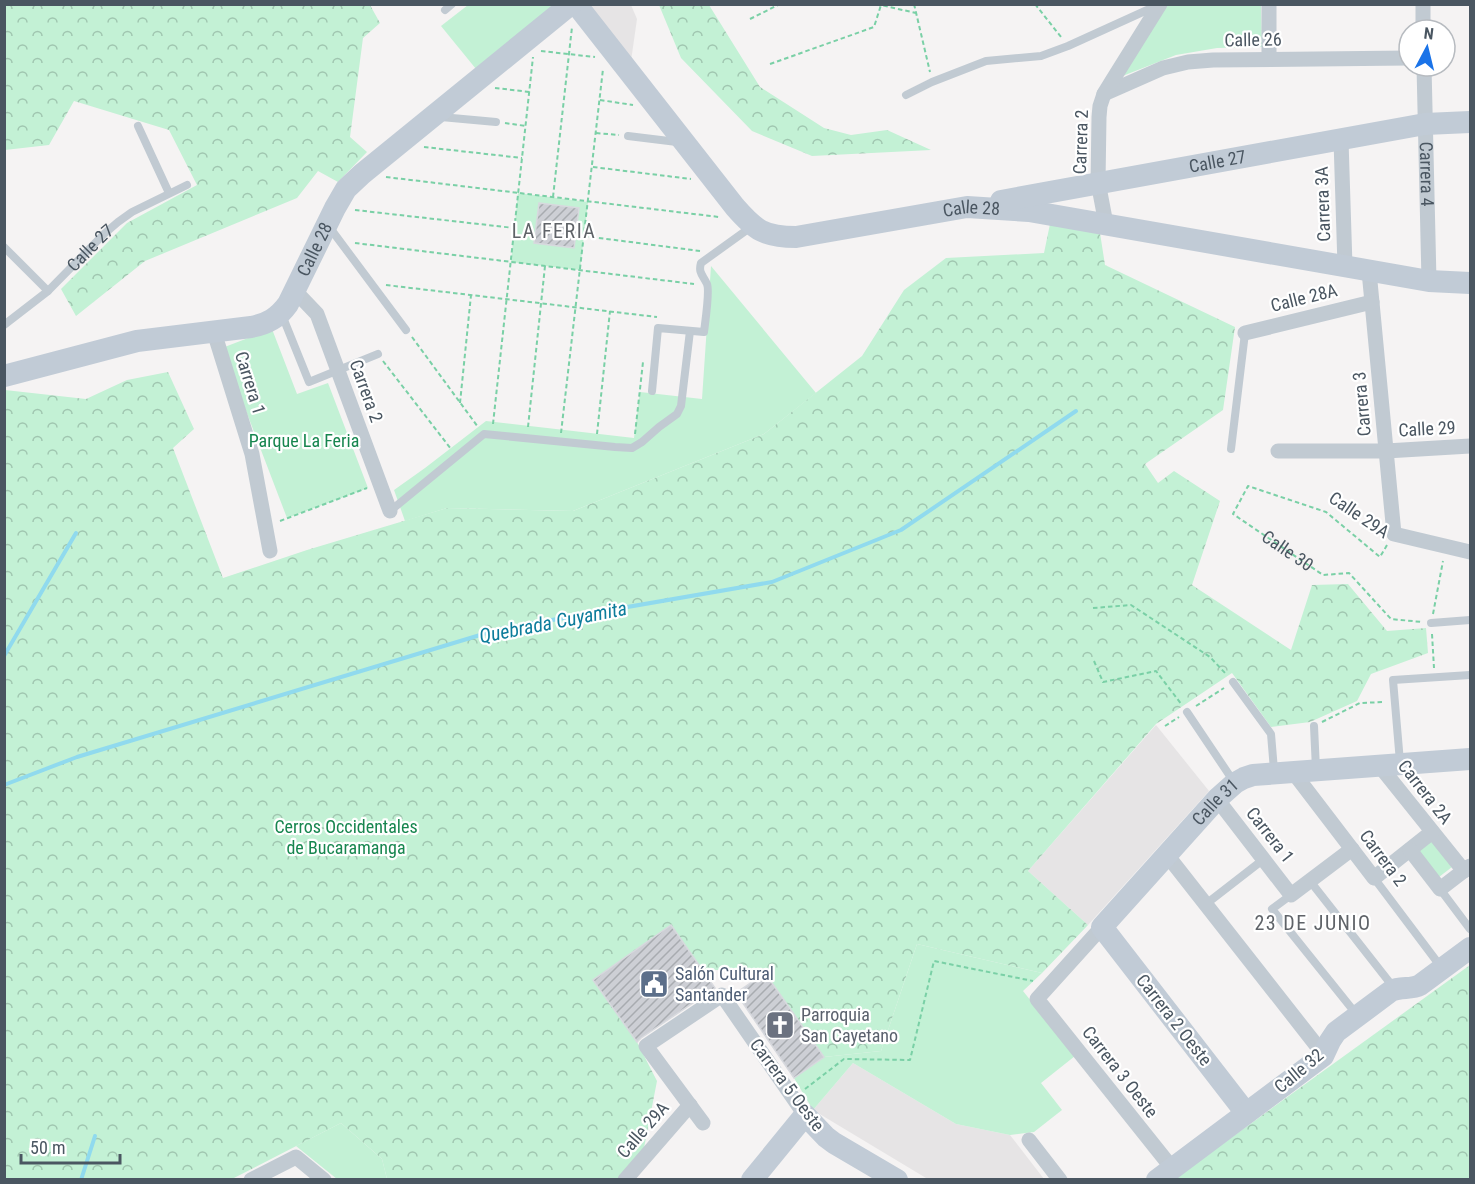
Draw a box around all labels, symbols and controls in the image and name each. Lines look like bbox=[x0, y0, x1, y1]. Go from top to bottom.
north arrow bbox=[1397, 18, 1457, 78]
text: N bbox=[1423, 24, 1435, 44]
street label: Calle 26 bbox=[1224, 29, 1282, 50]
street label: Carrera 2 bbox=[1069, 109, 1092, 175]
street label: Carrera 4 bbox=[1416, 141, 1438, 207]
street label: Calle 27 bbox=[1187, 146, 1248, 177]
street label: Carrera 3A bbox=[1311, 165, 1334, 242]
street label: Calle 28 bbox=[941, 196, 1001, 221]
street label: Calle 28 bbox=[292, 219, 336, 280]
district label: LA FERIA bbox=[512, 219, 596, 243]
street label: Calle 27 bbox=[62, 220, 118, 275]
street label: Calle 28A bbox=[1268, 279, 1340, 316]
street label: Carrera 1 bbox=[231, 349, 270, 417]
street label: Carrera 2 bbox=[346, 357, 387, 425]
street label: Carrera 3 bbox=[1348, 371, 1375, 437]
street label: Calle 29 bbox=[1398, 417, 1456, 440]
park label: Parque La Feria bbox=[249, 430, 359, 451]
street label: Calle 29A bbox=[1325, 487, 1394, 543]
street label: Calle 30 bbox=[1258, 526, 1317, 575]
water label: Quebrada Cuyamita bbox=[477, 596, 629, 648]
street label: Carrera 2A bbox=[1394, 756, 1457, 828]
street label: Calle 31 bbox=[1187, 774, 1243, 830]
street label: Carrera 1 bbox=[1242, 803, 1299, 867]
park label: Cerros Occidentales de Bucaramanga bbox=[274, 816, 418, 858]
street label: Carrera 2 bbox=[1356, 825, 1411, 890]
district label: 23 DE JUNIO bbox=[1254, 911, 1372, 935]
place label: Salón Cultural Santander bbox=[675, 963, 774, 1005]
public building icon: Salón Cultural Santander bbox=[638, 968, 670, 1000]
street label: Carrera 2 Oeste bbox=[1132, 970, 1217, 1070]
place label: Parroquia San Cayetano bbox=[801, 1004, 898, 1046]
church icon: Parroquia San Cayetano bbox=[764, 1009, 796, 1041]
street label: Carrera 3 Oeste bbox=[1078, 1022, 1163, 1122]
street label: Carrera 5 Oeste bbox=[746, 1034, 829, 1135]
street label: Calle 32 bbox=[1270, 1044, 1328, 1097]
street label: Calle 29A bbox=[612, 1097, 673, 1162]
scale bar bbox=[21, 1127, 120, 1165]
text: 50 m bbox=[30, 1137, 65, 1158]

